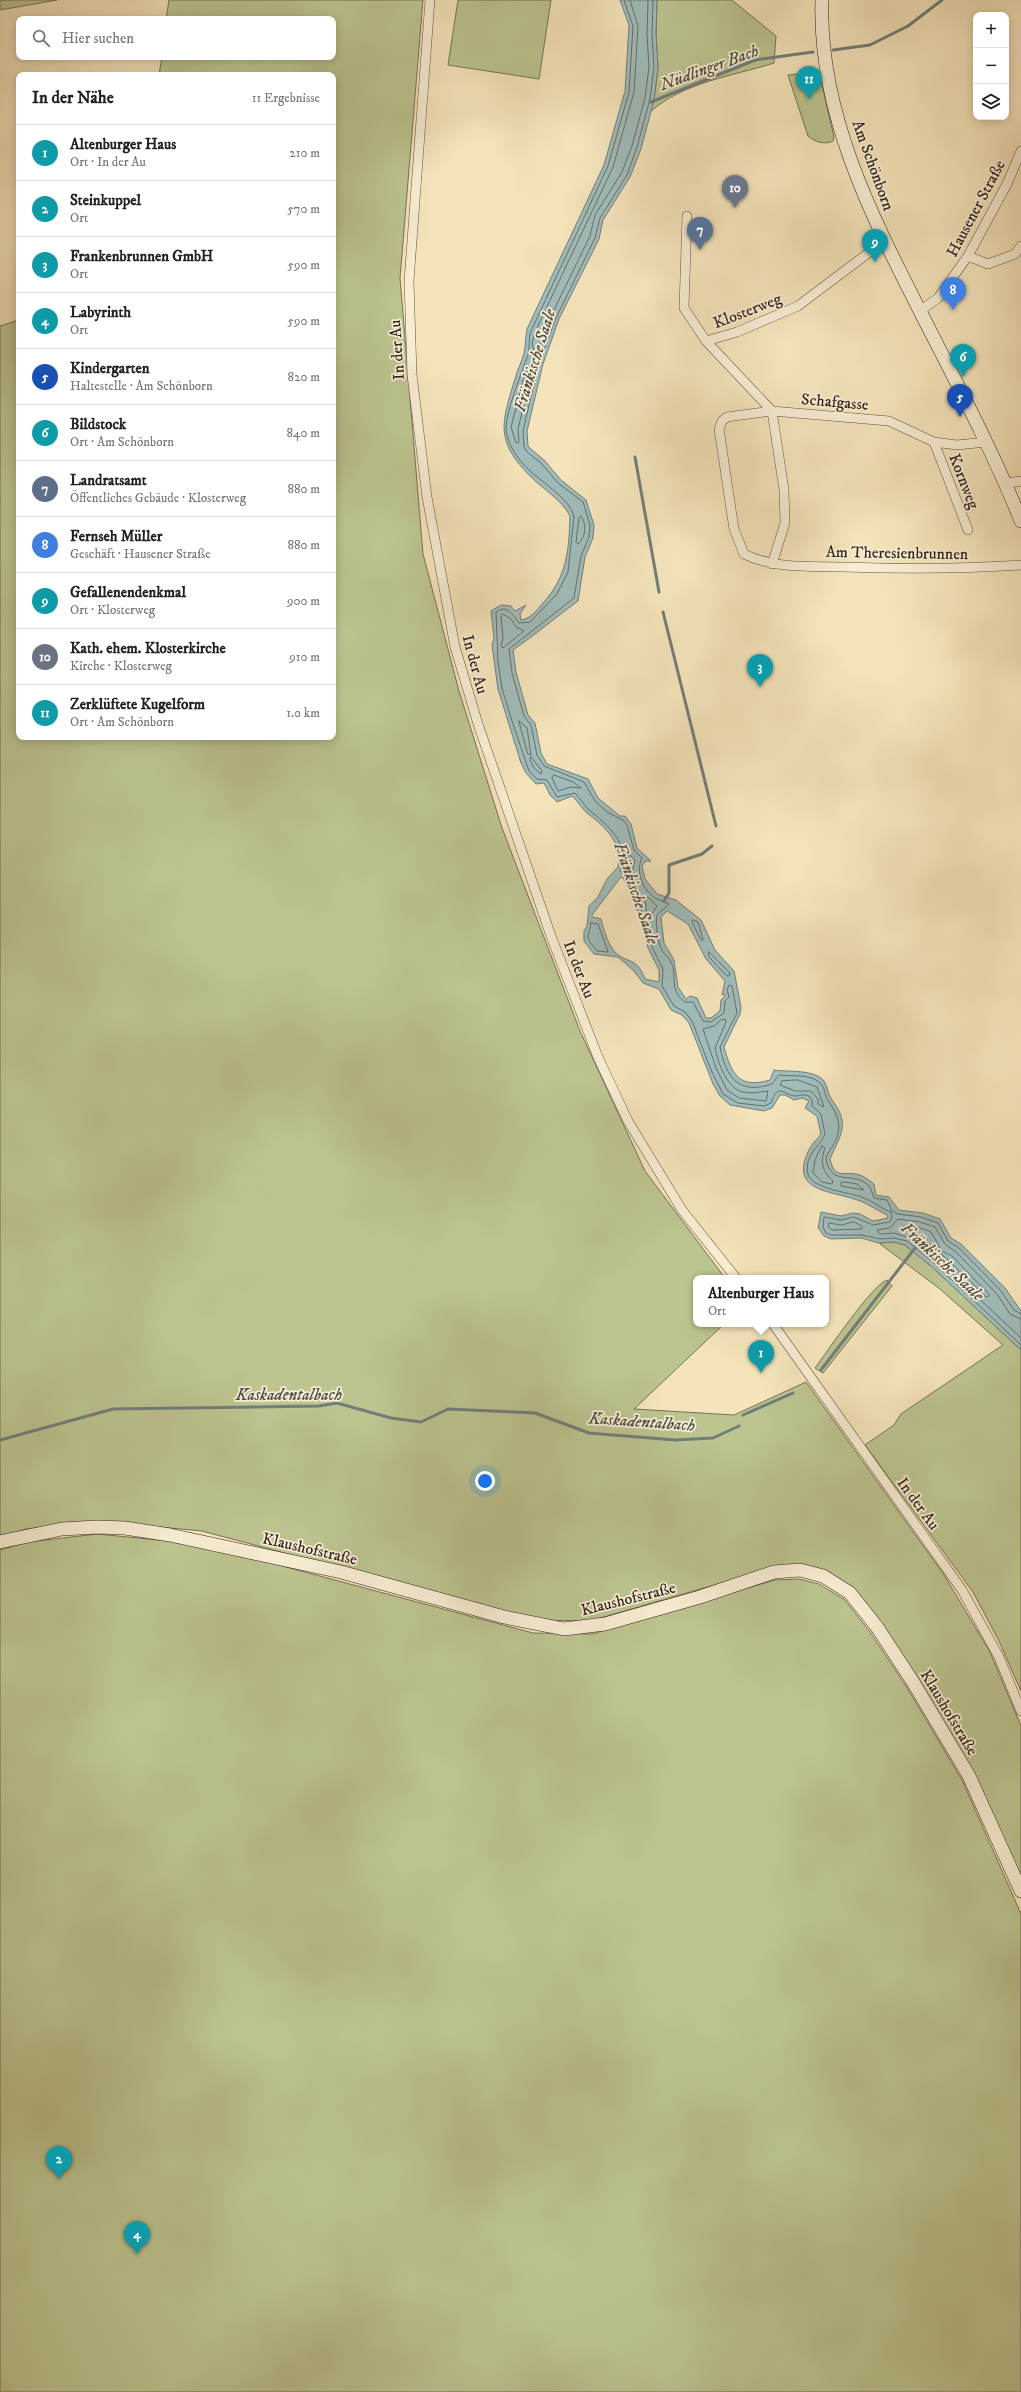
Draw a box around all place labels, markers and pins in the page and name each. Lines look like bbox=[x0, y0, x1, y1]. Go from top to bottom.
pin: 11 bbox=[796, 66, 822, 99]
pin: 10 bbox=[722, 175, 748, 208]
pin: 7 bbox=[687, 217, 713, 250]
pin: 9 bbox=[862, 229, 888, 262]
pin: 8 bbox=[940, 277, 966, 310]
pin: 6 bbox=[950, 344, 976, 377]
pin: 5 bbox=[947, 384, 973, 417]
pin: 3 bbox=[747, 654, 773, 687]
pin: 1 bbox=[748, 1340, 774, 1373]
pin: 2 bbox=[46, 2146, 72, 2179]
pin: 4 bbox=[124, 2221, 150, 2254]

